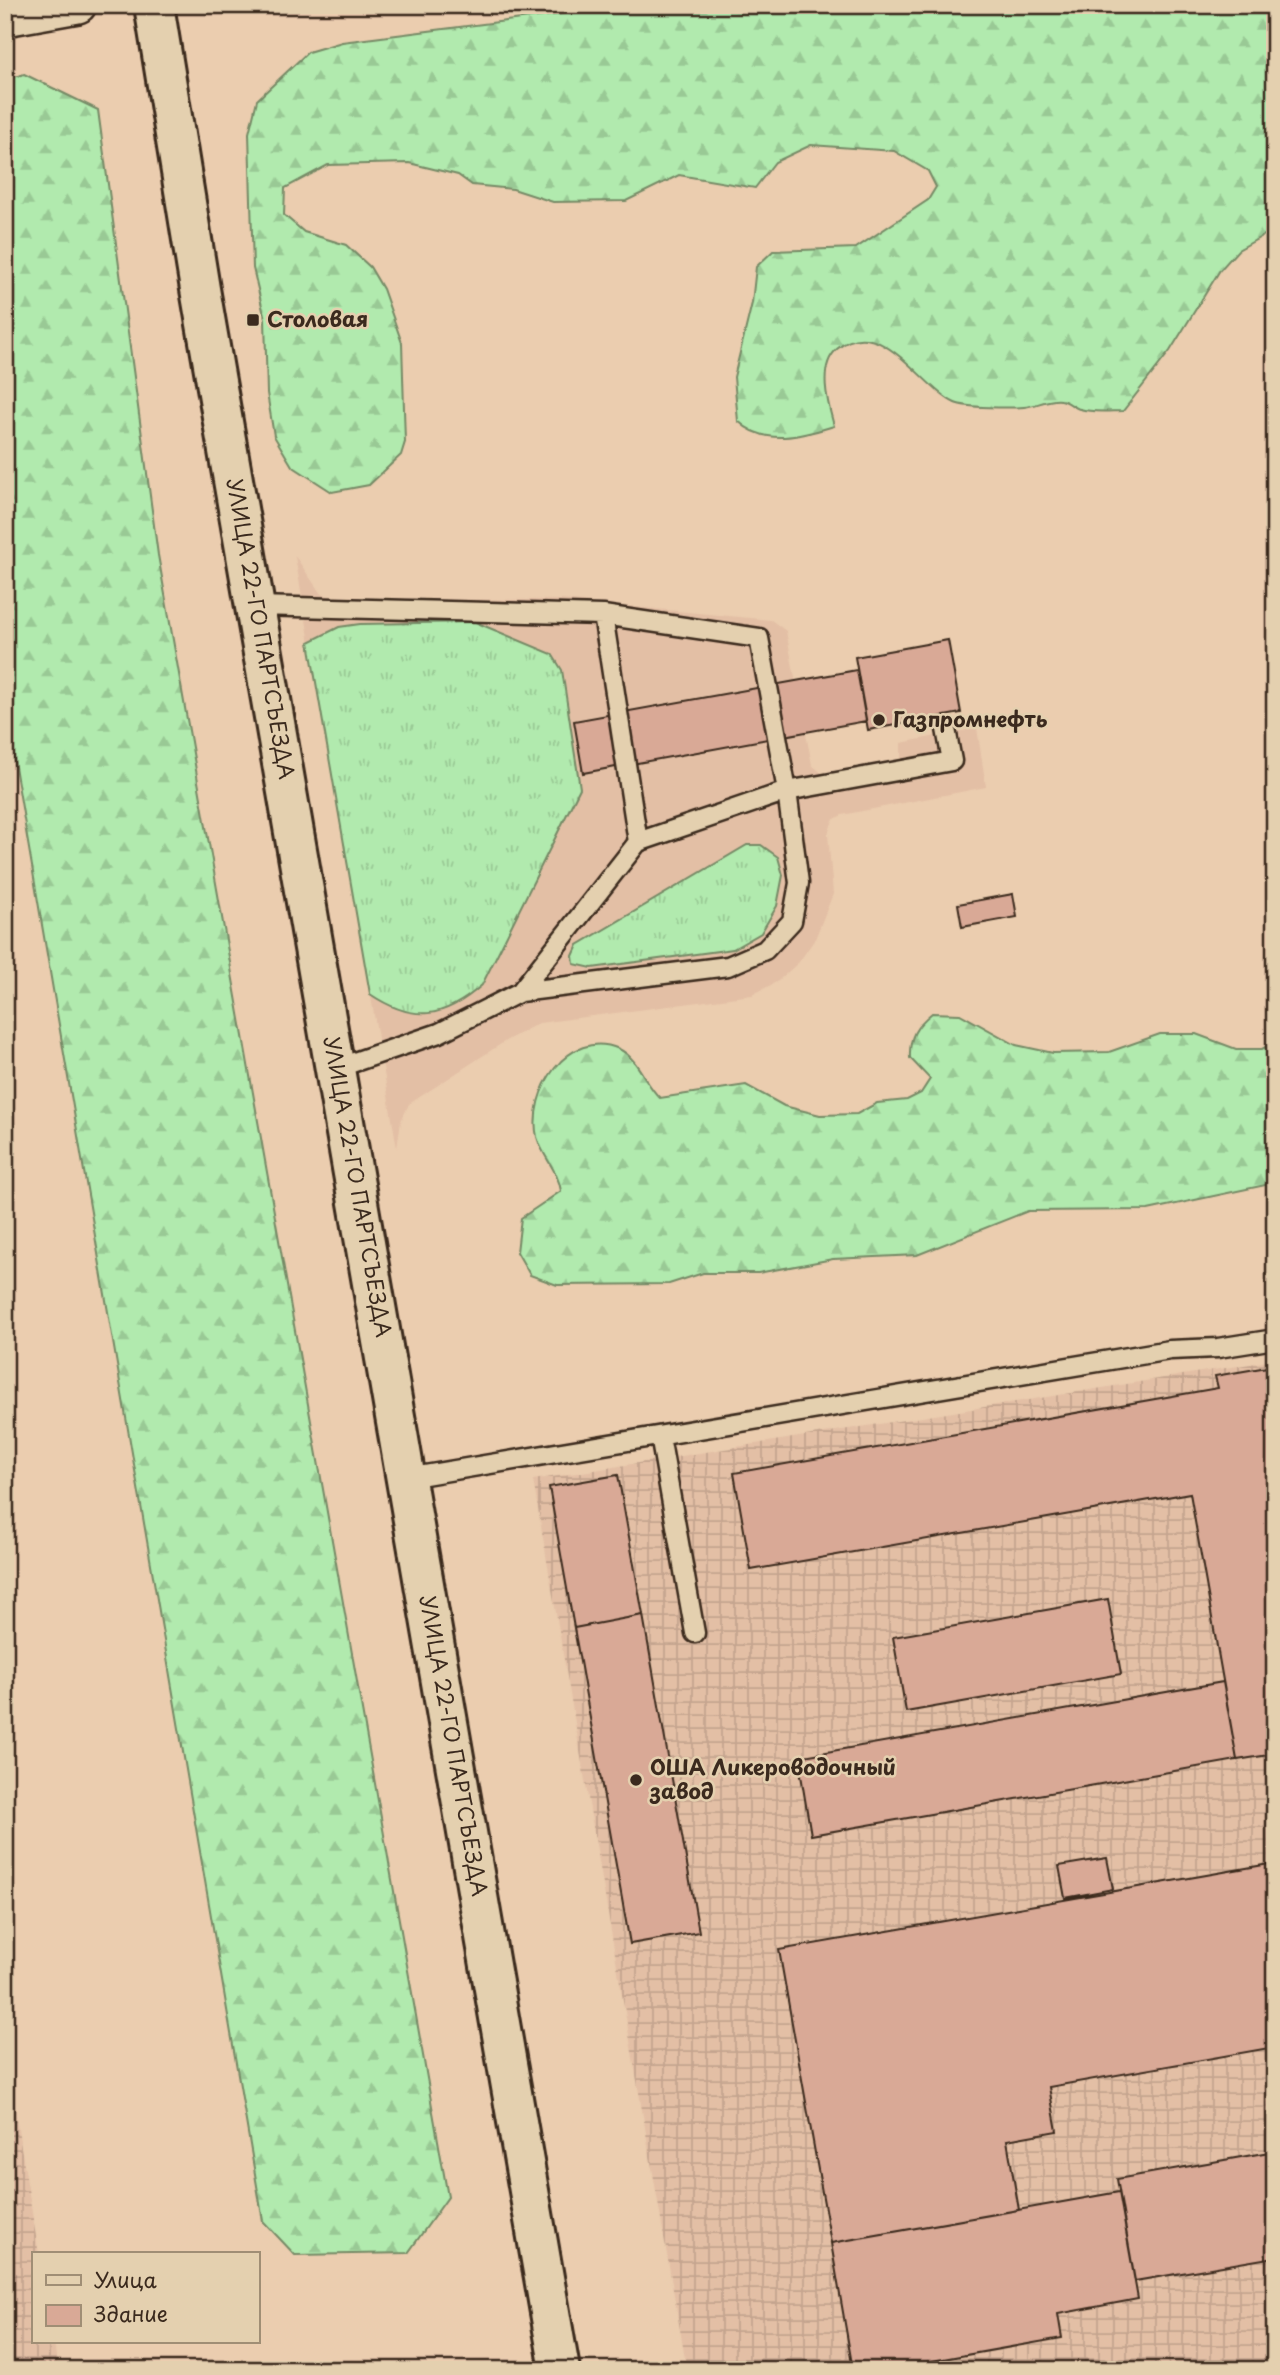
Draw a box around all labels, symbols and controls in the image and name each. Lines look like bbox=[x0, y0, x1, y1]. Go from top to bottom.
place label: Столовая bbox=[267, 302, 368, 334]
marker: Столовая bbox=[245, 312, 261, 328]
street label: УЛИЦА 22-ГО ПАРТСЪЕЗДА bbox=[220, 476, 304, 782]
place label: Газпромнефть bbox=[893, 702, 1048, 734]
marker: Газпромнефть bbox=[871, 712, 887, 728]
street label: УЛИЦА 22-ГО ПАРТСЪЕЗДА bbox=[317, 1034, 401, 1340]
street label: УЛИЦА 22-ГО ПАРТСЪЕЗДА bbox=[413, 1593, 497, 1899]
place label: ОША Ликероводочный завод bbox=[649, 1750, 896, 1806]
marker: ОША Ликероводочный завод bbox=[628, 1772, 644, 1788]
legend bbox=[32, 2252, 259, 2344]
text: Улица bbox=[94, 2263, 157, 2295]
text: Здание bbox=[94, 2297, 168, 2329]

